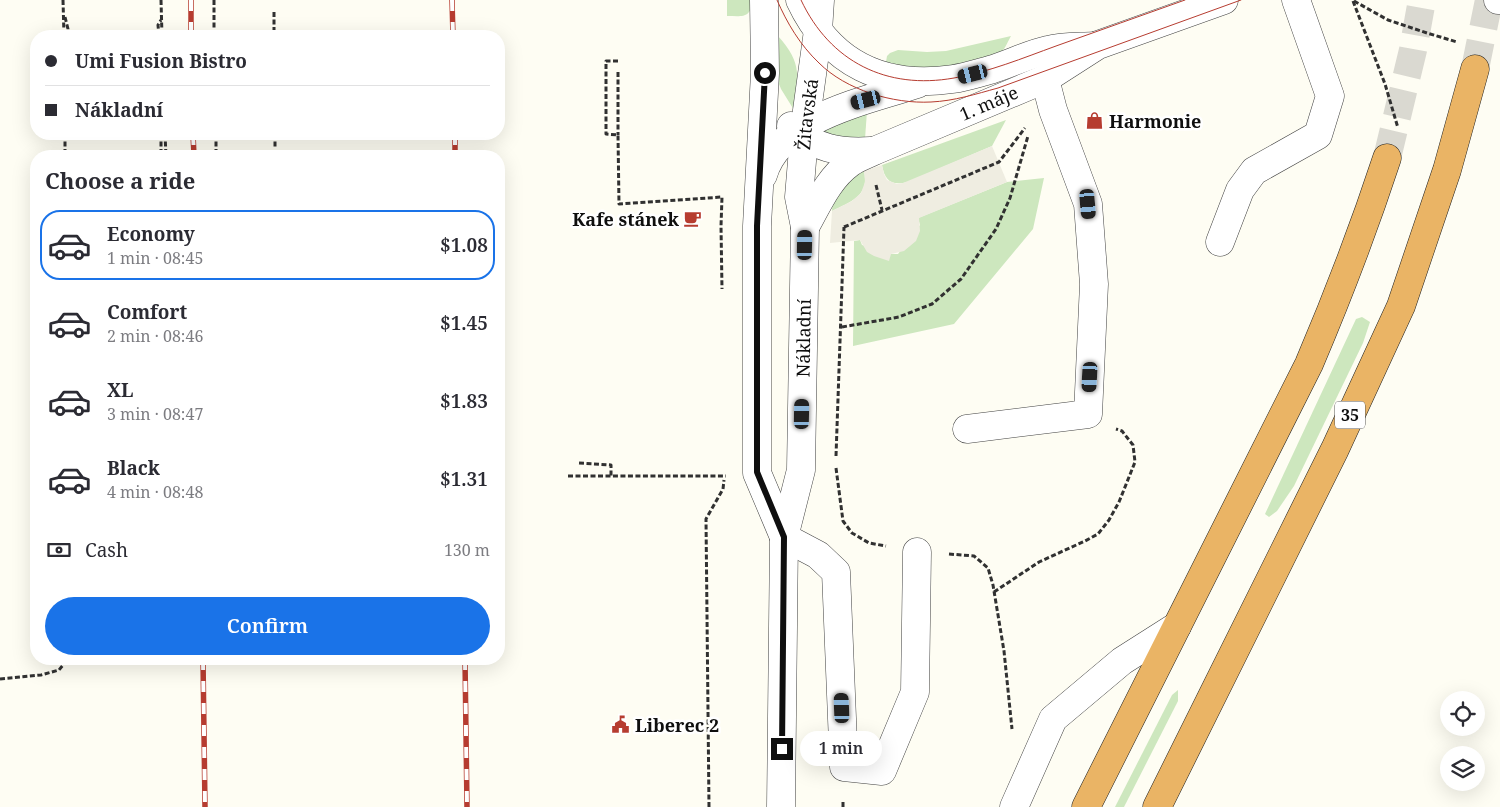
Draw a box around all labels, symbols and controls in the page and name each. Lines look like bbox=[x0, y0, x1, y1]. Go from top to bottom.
text: Umi Fusion Bistro bbox=[75, 48, 247, 74]
route start bbox=[754, 62, 776, 84]
car bbox=[956, 63, 989, 85]
street label: Žitavská bbox=[791, 77, 823, 151]
street label: 1. máje bbox=[956, 80, 1021, 126]
car bbox=[849, 89, 882, 111]
text: Nákladní bbox=[75, 97, 163, 123]
place label: Harmonie bbox=[1109, 109, 1201, 133]
shop icon: Harmonie bbox=[1085, 111, 1105, 131]
text: Choose a ride bbox=[45, 165, 195, 195]
car bbox=[1079, 188, 1096, 220]
place label: Kafe stánek bbox=[572, 207, 680, 231]
cafe icon: Kafe stánek bbox=[683, 209, 703, 229]
text: Economy bbox=[107, 221, 195, 247]
icon: car bbox=[47, 223, 92, 268]
car bbox=[797, 230, 812, 260]
text: $1.08 bbox=[440, 232, 488, 258]
text: 1 min · 08:45 bbox=[107, 247, 203, 269]
street label: Nákladní bbox=[791, 298, 816, 378]
text: Comfort bbox=[107, 299, 187, 325]
icon: car bbox=[47, 301, 92, 346]
text: $1.45 bbox=[440, 310, 488, 336]
text: 2 min · 08:46 bbox=[107, 325, 203, 347]
car bbox=[1081, 362, 1098, 392]
text: XL bbox=[107, 377, 133, 403]
icon: car bbox=[47, 379, 92, 424]
text: $1.83 bbox=[440, 388, 488, 414]
car bbox=[794, 399, 809, 429]
road number: 35 bbox=[1335, 402, 1365, 428]
text: 3 min · 08:47 bbox=[107, 403, 203, 425]
text: Black bbox=[107, 455, 160, 481]
icon: car bbox=[47, 457, 92, 502]
text: $1.31 bbox=[440, 466, 488, 492]
text: 4 min · 08:48 bbox=[107, 481, 203, 503]
icon: cash bbox=[45, 536, 73, 564]
text: Cash bbox=[85, 537, 128, 563]
text: 130 m bbox=[444, 539, 490, 561]
button: Confirm bbox=[45, 597, 490, 655]
map controls bbox=[1440, 691, 1485, 791]
button: locate bbox=[1440, 691, 1485, 736]
car bbox=[833, 693, 850, 723]
place label: Liberec 2 bbox=[635, 713, 719, 737]
public building icon: Liberec 2 bbox=[611, 715, 631, 735]
callout: 1 min bbox=[800, 732, 882, 766]
text: 1 min bbox=[819, 737, 863, 759]
route end bbox=[771, 738, 793, 760]
button: layers bbox=[1440, 746, 1485, 791]

